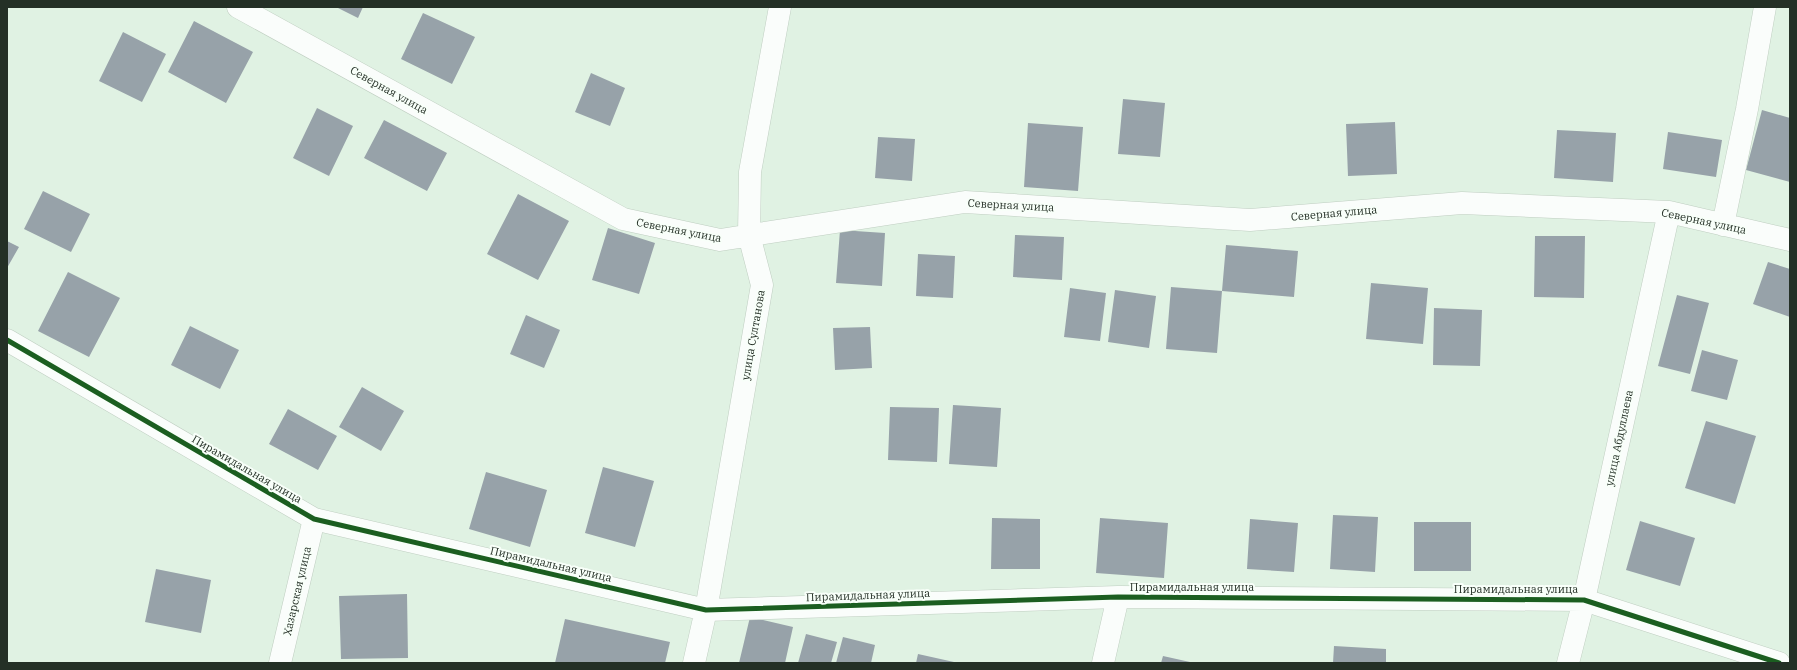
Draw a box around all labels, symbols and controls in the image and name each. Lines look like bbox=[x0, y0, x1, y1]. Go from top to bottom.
street label: Северная улица bbox=[348, 63, 430, 117]
street label: Северная улица bbox=[967, 196, 1055, 214]
street label: Северная улица bbox=[1290, 202, 1378, 224]
street label: Северная улица bbox=[1660, 205, 1748, 237]
street label: Северная улица bbox=[635, 215, 723, 245]
street label: улица Султанова bbox=[738, 289, 768, 381]
street label: улица Абдуллаева bbox=[1602, 389, 1636, 487]
street label: Пирамидальная улица bbox=[190, 432, 304, 506]
street label: Пирамидальная улица bbox=[489, 543, 613, 585]
street label: Хазарская улица bbox=[280, 545, 314, 637]
street label: Пирамидальная улица bbox=[1130, 580, 1254, 594]
street label: Пирамидальная улица bbox=[1454, 582, 1578, 596]
street label: Пирамидальная улица bbox=[806, 586, 930, 604]

